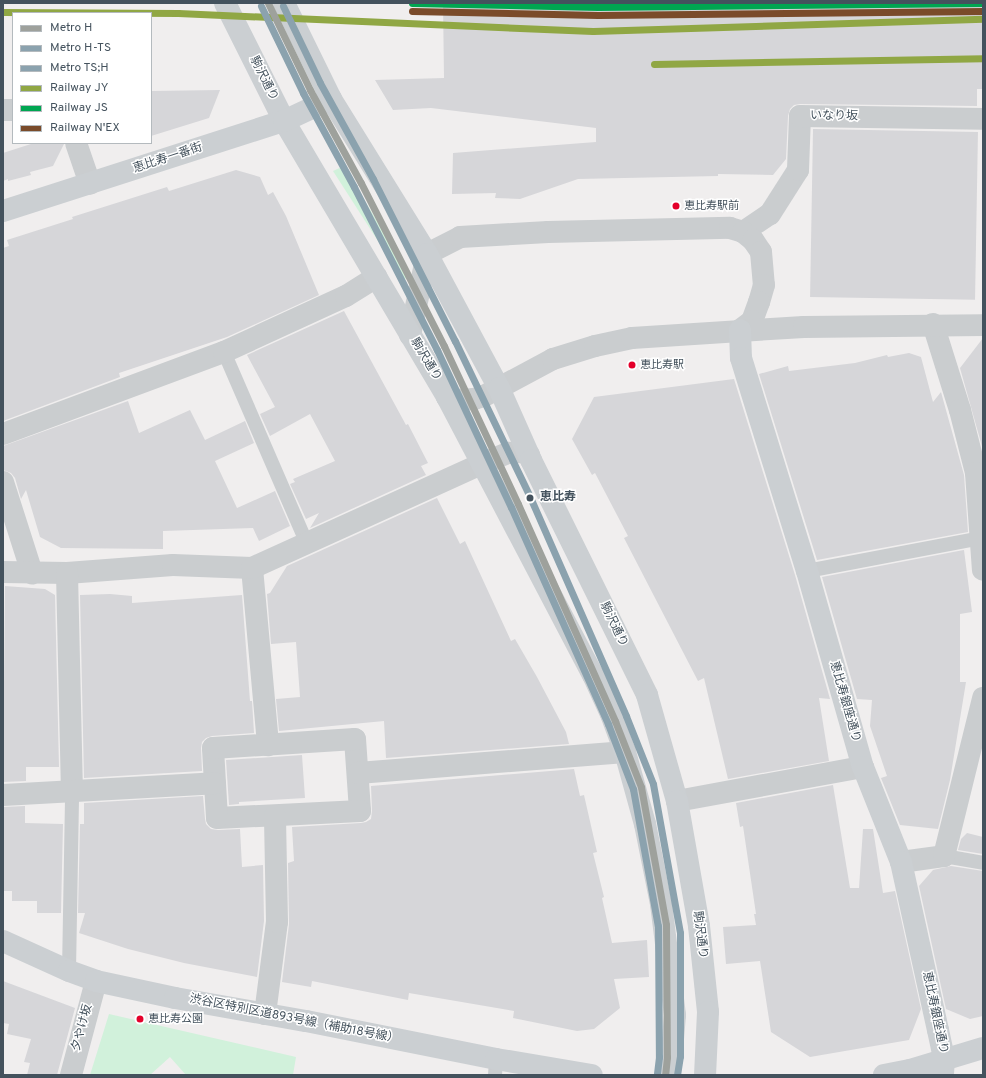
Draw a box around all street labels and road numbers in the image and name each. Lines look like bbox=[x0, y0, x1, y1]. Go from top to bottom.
street label: 駒沢通り bbox=[246, 54, 280, 104]
street label: いなり坂 bbox=[810, 109, 858, 125]
street label: 恵比寿一番街 bbox=[132, 141, 204, 177]
street label: 駒沢通り bbox=[406, 336, 444, 384]
street label: 駒沢通り bbox=[596, 600, 630, 650]
street label: 恵比寿銀座通り bbox=[826, 660, 862, 744]
street label: 駒沢通り bbox=[689, 910, 709, 960]
street label: 恵比寿銀座通り bbox=[918, 970, 950, 1056]
street label: 渋谷区特別区道893号線（補助18号線） bbox=[188, 993, 400, 1047]
street label: 夕やけ坂 bbox=[70, 1003, 96, 1053]

